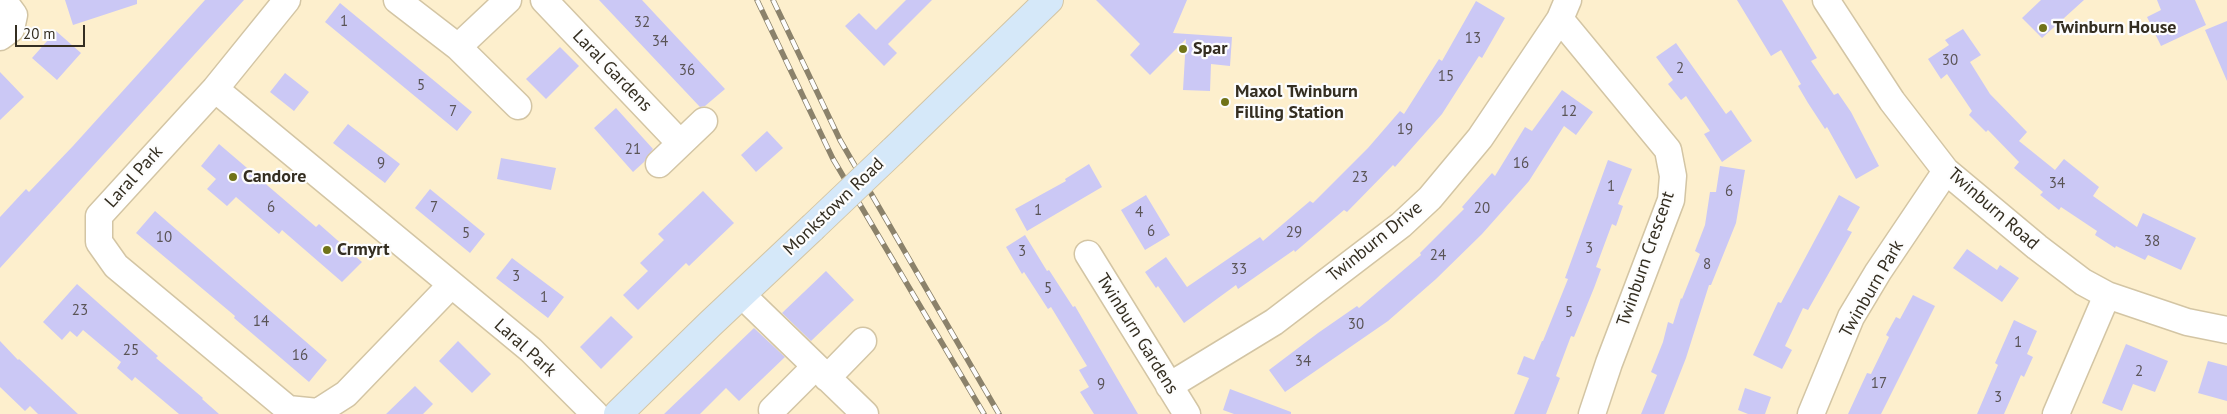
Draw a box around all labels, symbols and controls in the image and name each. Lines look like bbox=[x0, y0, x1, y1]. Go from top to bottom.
house number: 1 bbox=[340, 13, 348, 31]
house number: 32 bbox=[634, 14, 650, 32]
scale bar bbox=[18, 15, 88, 47]
place label: Twinburn House bbox=[2053, 17, 2176, 39]
marker: Twinburn House bbox=[2037, 22, 2049, 34]
text: 20 m bbox=[23, 24, 56, 43]
street label: Laral Gardens bbox=[568, 26, 656, 116]
house number: 13 bbox=[1465, 30, 1481, 48]
house number: 34 bbox=[652, 33, 668, 51]
place label: Spar bbox=[1193, 38, 1228, 60]
marker: Spar bbox=[1177, 43, 1189, 55]
house number: 30 bbox=[1942, 52, 1958, 70]
house number: 2 bbox=[1676, 60, 1684, 78]
house number: 36 bbox=[679, 62, 695, 80]
house number: 15 bbox=[1438, 68, 1454, 86]
house number: 5 bbox=[417, 77, 425, 95]
place label: Maxol Twinburn Filling Station bbox=[1235, 81, 1358, 124]
marker: Maxol Twinburn Filling Station bbox=[1219, 96, 1231, 108]
house number: 7 bbox=[449, 103, 457, 121]
house number: 12 bbox=[1561, 103, 1577, 121]
house number: 19 bbox=[1397, 121, 1413, 139]
house number: 21 bbox=[625, 141, 641, 159]
street label: Laral Park bbox=[101, 142, 167, 212]
street label: Monkstown Road bbox=[779, 154, 889, 260]
house number: 9 bbox=[377, 155, 385, 173]
house number: 16 bbox=[1513, 155, 1529, 173]
street label: Twinburn Road bbox=[1943, 163, 2043, 255]
place label: Candore bbox=[243, 166, 306, 188]
house number: 23 bbox=[1352, 169, 1368, 187]
marker: Candore bbox=[227, 171, 239, 183]
house number: 34 bbox=[2049, 175, 2065, 193]
house number: 1 bbox=[1607, 178, 1615, 196]
house number: 6 bbox=[1725, 183, 1733, 201]
street label: Twinburn Crescent bbox=[1613, 189, 1679, 329]
street label: Twinburn Drive bbox=[1323, 197, 1427, 287]
house number: 6 bbox=[267, 199, 275, 217]
house number: 7 bbox=[430, 199, 438, 217]
house number: 20 bbox=[1474, 200, 1490, 218]
house number: 1 bbox=[1034, 202, 1042, 220]
house number: 4 bbox=[1135, 204, 1143, 222]
house number: 6 bbox=[1147, 223, 1155, 241]
house number: 29 bbox=[1286, 224, 1302, 242]
house number: 5 bbox=[462, 225, 470, 243]
house number: 10 bbox=[156, 229, 172, 247]
house number: 38 bbox=[2144, 233, 2160, 251]
street label: Twinburn Park bbox=[1835, 236, 1909, 342]
place label: Crmyrt bbox=[337, 239, 389, 261]
house number: 3 bbox=[1585, 240, 1593, 258]
house number: 3 bbox=[1018, 243, 1026, 261]
marker: Crmyrt bbox=[321, 244, 333, 256]
house number: 24 bbox=[1430, 247, 1446, 265]
house number: 8 bbox=[1703, 256, 1711, 274]
house number: 33 bbox=[1231, 261, 1247, 279]
house number: 3 bbox=[512, 268, 520, 286]
street label: Twinburn Gardens bbox=[1091, 270, 1183, 398]
house number: 5 bbox=[1044, 280, 1052, 298]
house number: 1 bbox=[540, 289, 548, 307]
house number: 23 bbox=[72, 302, 88, 320]
house number: 5 bbox=[1565, 304, 1573, 322]
house number: 14 bbox=[253, 313, 269, 331]
street label: Laral Park bbox=[490, 315, 560, 381]
house number: 30 bbox=[1348, 316, 1364, 334]
house number: 1 bbox=[2014, 334, 2022, 352]
house number: 25 bbox=[123, 342, 139, 360]
house number: 16 bbox=[292, 347, 308, 365]
house number: 34 bbox=[1295, 353, 1311, 371]
house number: 2 bbox=[2135, 363, 2143, 381]
house number: 17 bbox=[1871, 375, 1887, 393]
house number: 9 bbox=[1097, 376, 1105, 394]
house number: 3 bbox=[1994, 389, 2002, 407]

